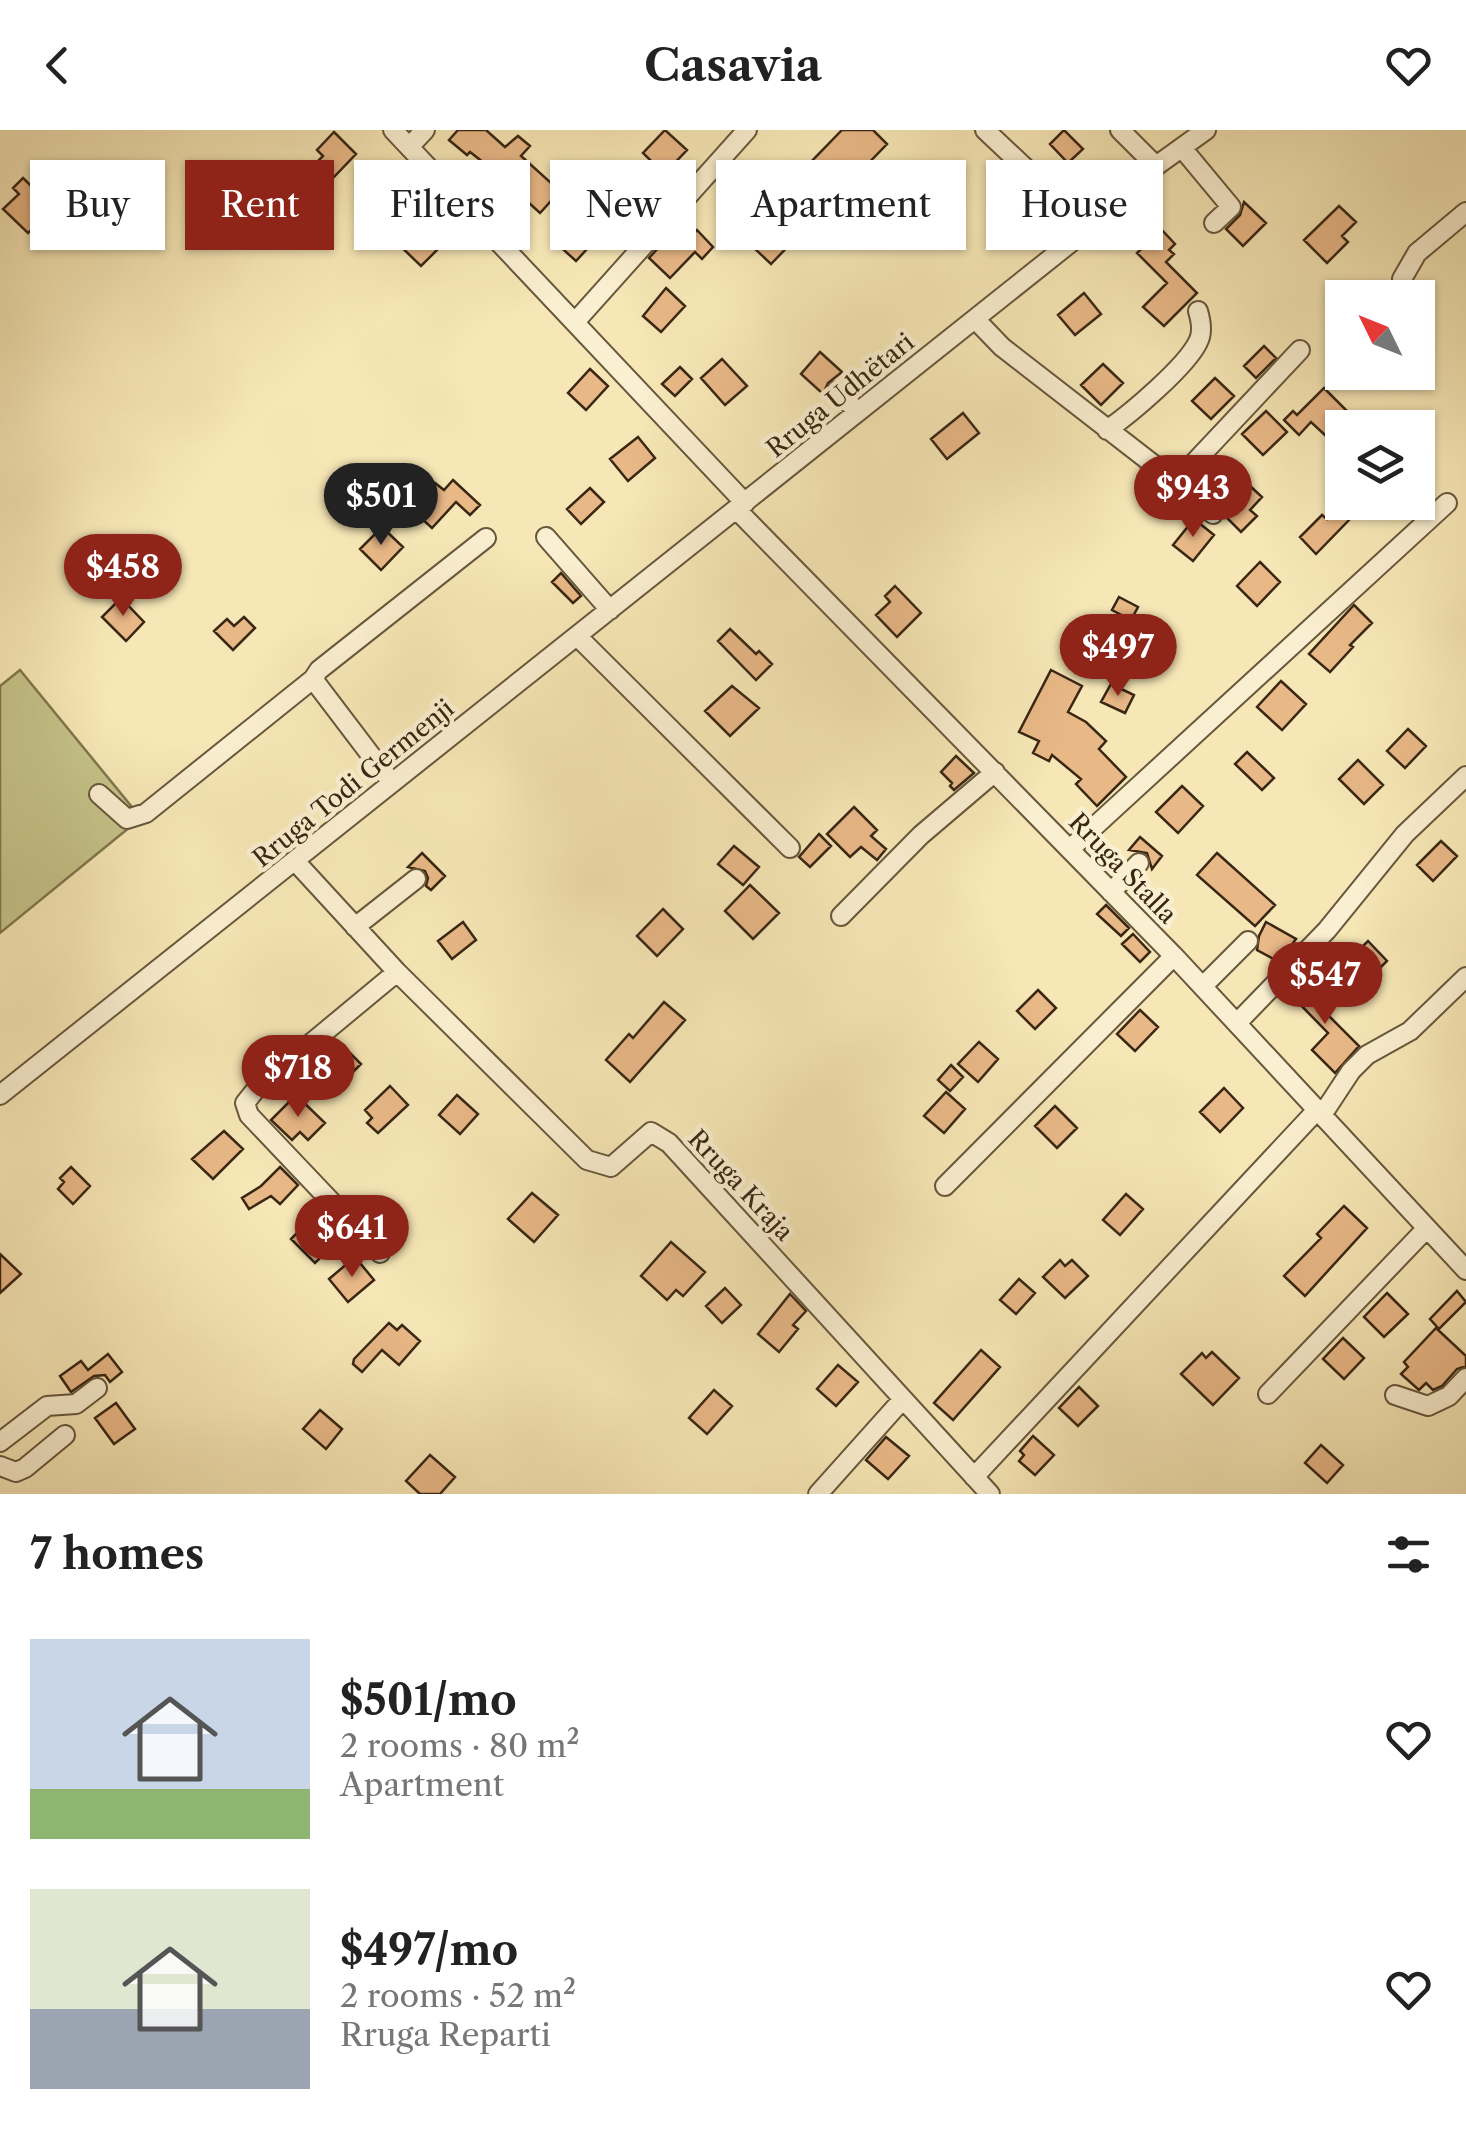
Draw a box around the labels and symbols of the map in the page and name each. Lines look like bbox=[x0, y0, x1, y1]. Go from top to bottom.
north arrow bbox=[1325, 280, 1435, 390]
street label: Rruga Udhëtari bbox=[760, 326, 920, 464]
pin: $943 bbox=[1134, 455, 1252, 540]
pin: $501 bbox=[322, 463, 440, 548]
pin: $458 bbox=[64, 534, 182, 619]
pin: $497 bbox=[1059, 614, 1177, 699]
street label: Rruga Todi Germenji bbox=[247, 693, 460, 874]
street label: Rruga Stalla bbox=[1062, 807, 1184, 931]
pin: $547 bbox=[1266, 942, 1384, 1027]
pin: $718 bbox=[239, 1035, 357, 1120]
street label: Rruga Kraja bbox=[681, 1124, 800, 1248]
pin: $641 bbox=[293, 1195, 411, 1280]

